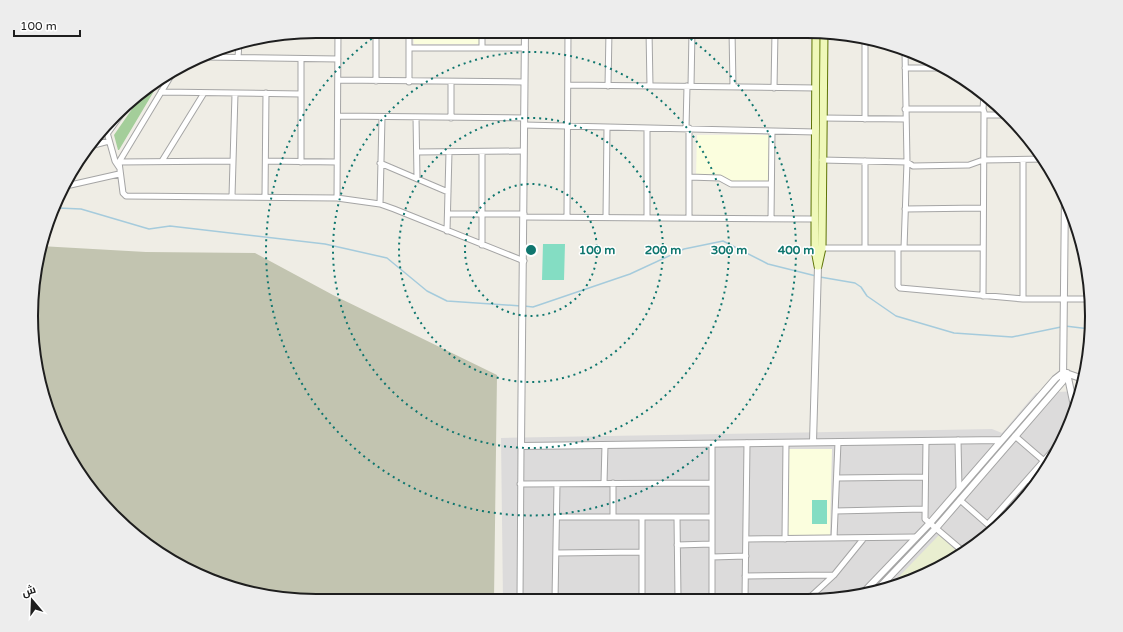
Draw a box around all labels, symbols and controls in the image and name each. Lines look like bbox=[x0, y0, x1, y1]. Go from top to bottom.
scale bar bbox=[14, 12, 80, 38]
text: 100 m bbox=[20, 19, 57, 33]
centre of rings bbox=[524, 243, 538, 257]
text: 100 m bbox=[579, 243, 615, 257]
text: 200 m bbox=[645, 243, 681, 257]
text: 300 m bbox=[711, 243, 747, 257]
text: 400 m bbox=[778, 243, 814, 257]
north arrow bbox=[12, 580, 52, 620]
text: ش bbox=[20, 583, 38, 599]

